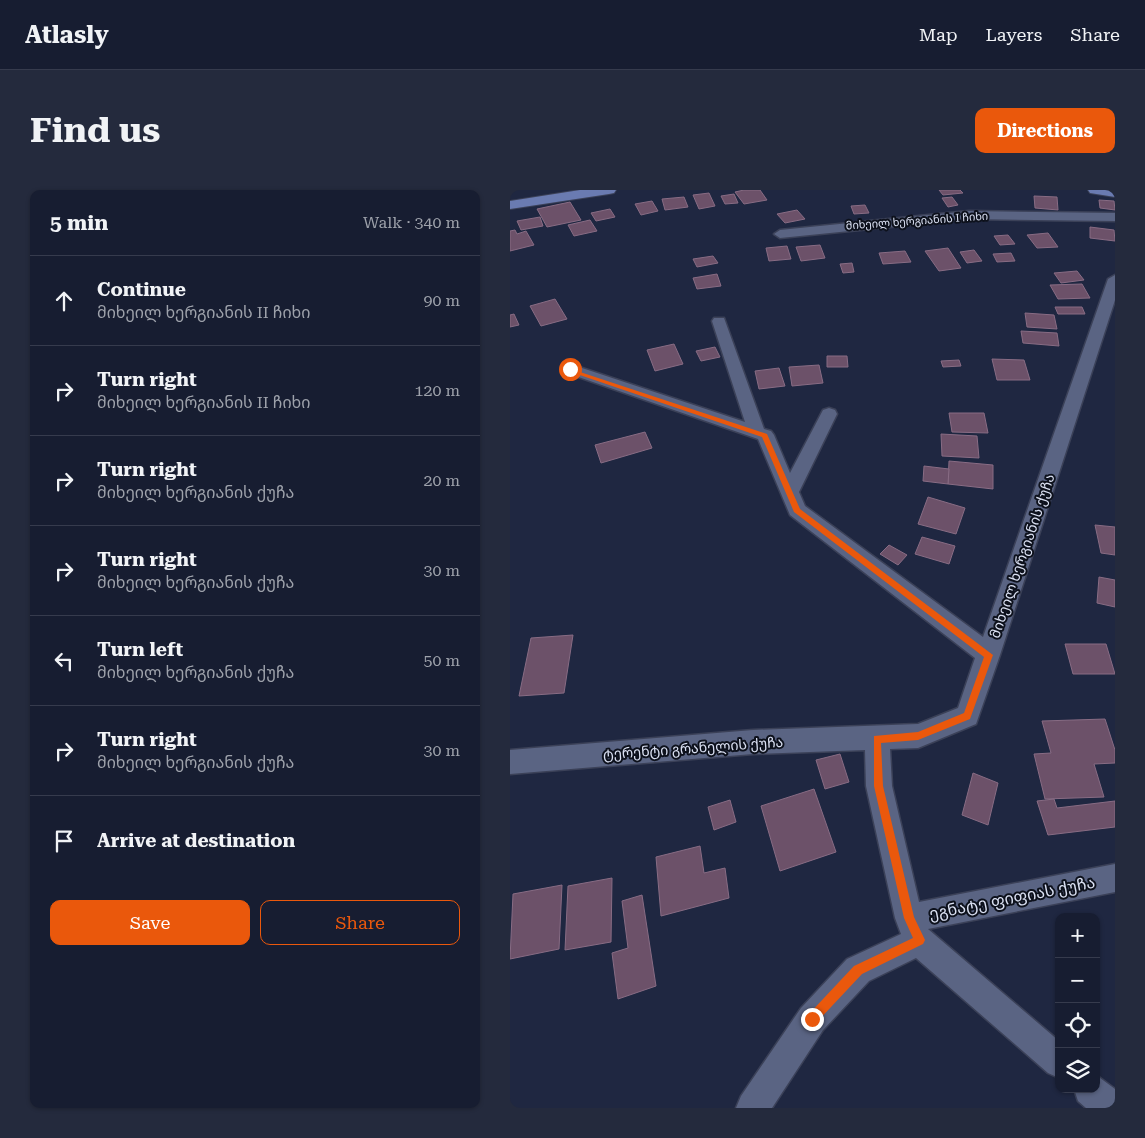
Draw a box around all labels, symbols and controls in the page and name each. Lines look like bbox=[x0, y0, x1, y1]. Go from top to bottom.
text: Atlasly bbox=[25, 21, 109, 49]
text: Map bbox=[919, 24, 958, 45]
text: Layers bbox=[986, 24, 1042, 45]
text: Share bbox=[1070, 24, 1120, 45]
button: Directions bbox=[975, 108, 1115, 153]
text: Find us bbox=[30, 110, 160, 151]
street label: მიხეილ ხერგიანის I ჩიხი bbox=[845, 210, 989, 232]
text: 5 min bbox=[50, 211, 108, 235]
text: Walk · 340 m bbox=[363, 213, 460, 232]
text: Continue bbox=[97, 278, 186, 301]
icon: ahead bbox=[50, 287, 78, 315]
text: 90 m bbox=[423, 291, 460, 310]
text: მიხეილ ხერგიანის II ჩიხი bbox=[97, 303, 310, 322]
route start bbox=[559, 358, 582, 381]
text: Turn right bbox=[97, 368, 197, 391]
icon: right bbox=[50, 377, 78, 405]
text: 120 m bbox=[414, 381, 460, 400]
text: მიხეილ ხერგიანის II ჩიხი bbox=[97, 393, 310, 412]
text: Turn right bbox=[97, 458, 197, 481]
icon: right bbox=[50, 467, 78, 495]
text: 20 m bbox=[423, 471, 460, 490]
street label: მიხეილ ხერგიანის ქუჩა bbox=[986, 472, 1059, 641]
text: მიხეილ ხერგიანის ქუჩა bbox=[97, 483, 294, 502]
text: Turn right bbox=[97, 548, 197, 571]
icon: right bbox=[50, 557, 78, 585]
text: 30 m bbox=[423, 561, 460, 580]
text: მიხეილ ხერგიანის ქუჩა bbox=[97, 573, 294, 592]
text: Turn left bbox=[97, 638, 183, 661]
icon: left bbox=[50, 647, 78, 675]
text: 50 m bbox=[423, 651, 460, 670]
text: მიხეილ ხერგიანის ქუჩა bbox=[97, 663, 294, 682]
text: Turn right bbox=[97, 728, 197, 751]
street label: ტერენტი გრანელის ქუჩა bbox=[602, 734, 784, 763]
icon: right bbox=[50, 737, 78, 765]
text: 30 m bbox=[423, 741, 460, 760]
text: მიხეილ ხერგიანის ქუჩა bbox=[97, 753, 294, 772]
icon: arrive bbox=[50, 827, 78, 855]
text: Arrive at destination bbox=[97, 829, 295, 852]
street label: ეგნატე ფიფიას ქუჩა bbox=[927, 873, 1097, 923]
button: Save bbox=[50, 900, 250, 945]
button: Share bbox=[260, 900, 460, 945]
map controls bbox=[1055, 913, 1100, 1093]
button: + bbox=[1055, 913, 1100, 958]
button: − bbox=[1055, 958, 1100, 1003]
button: locate bbox=[1055, 1003, 1100, 1048]
route end bbox=[801, 1008, 824, 1031]
button: layers bbox=[1055, 1048, 1100, 1093]

